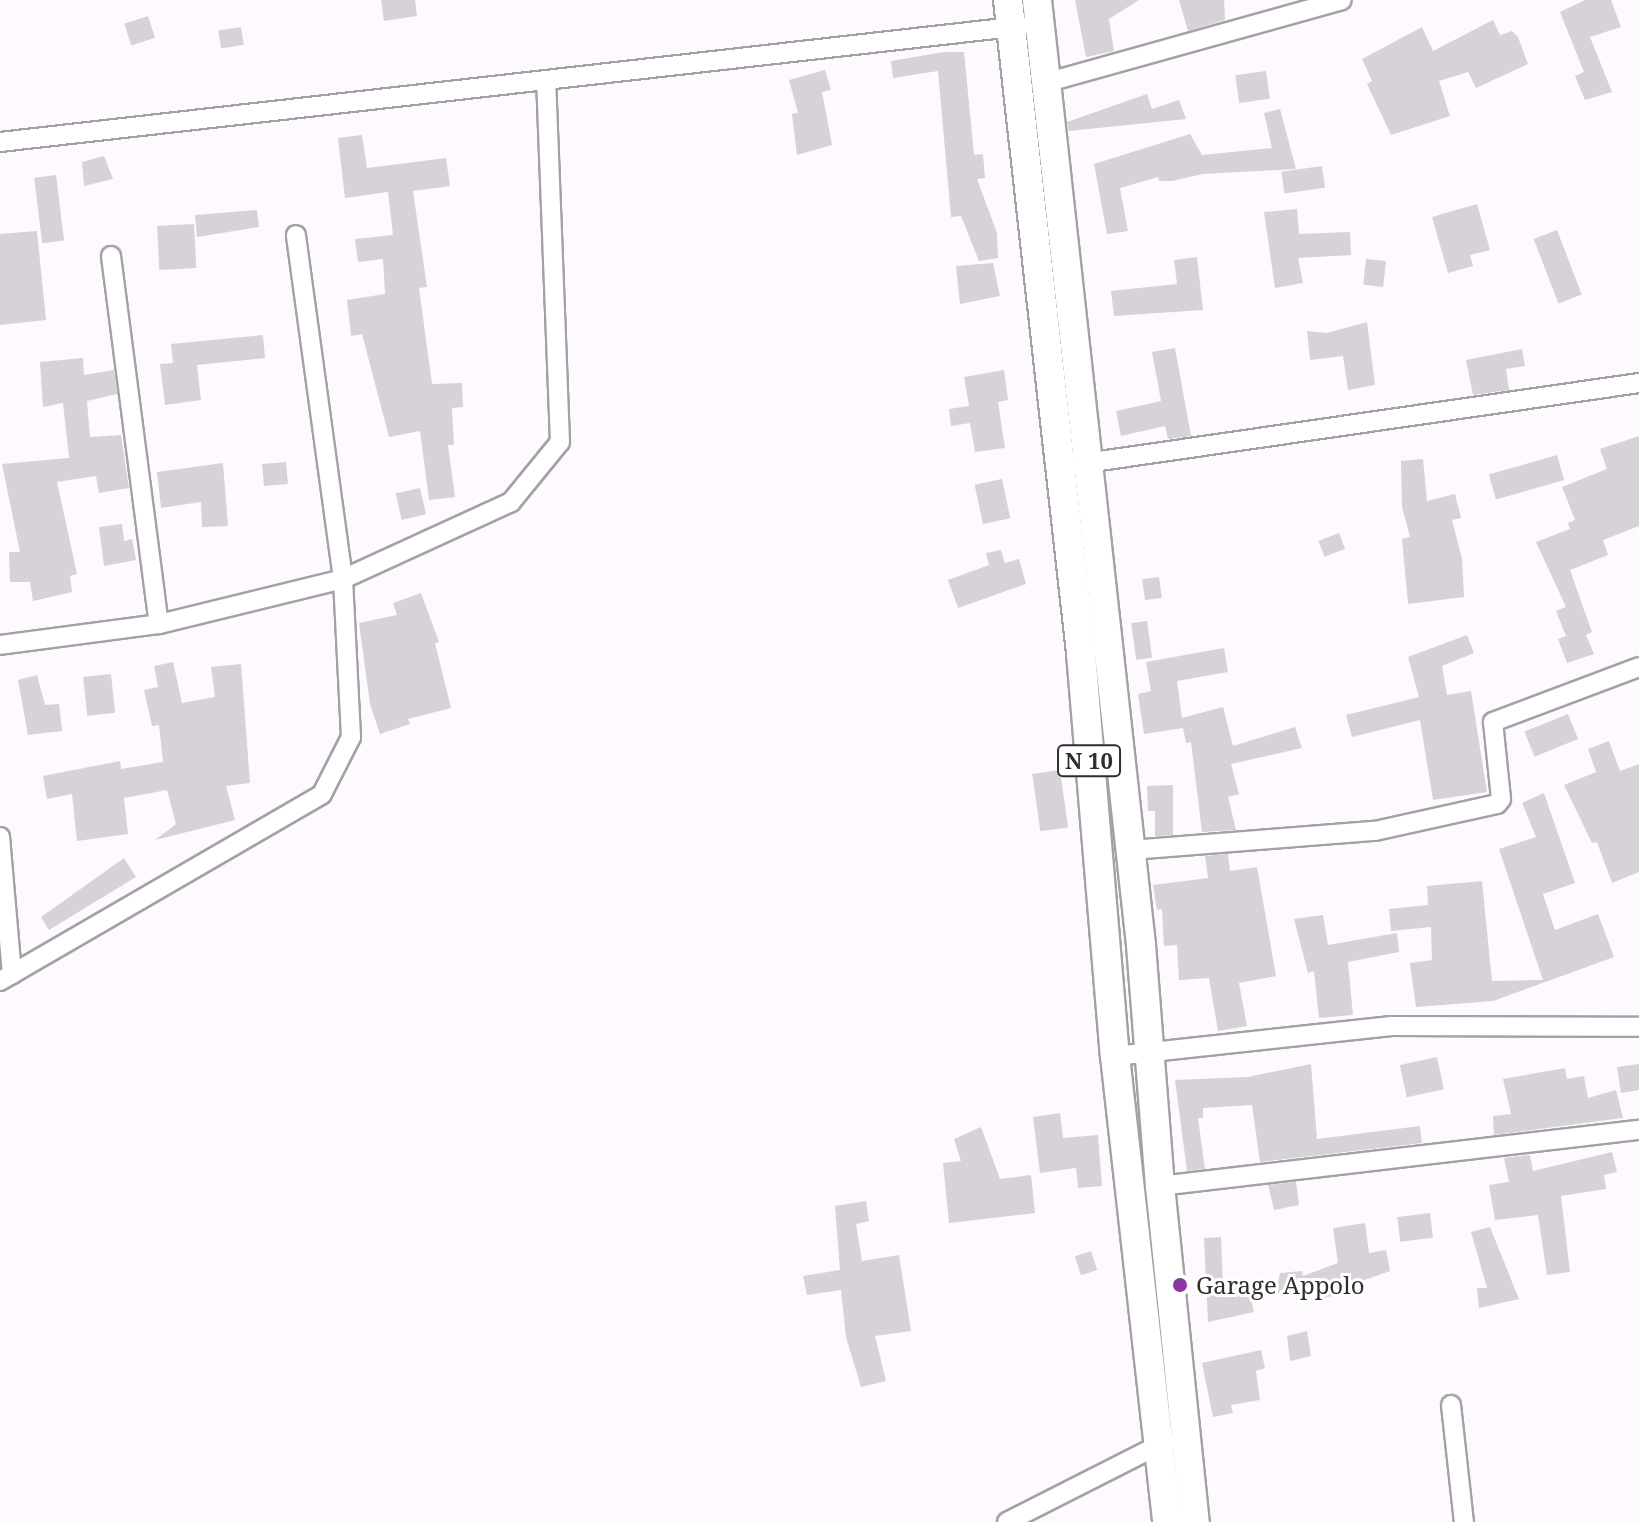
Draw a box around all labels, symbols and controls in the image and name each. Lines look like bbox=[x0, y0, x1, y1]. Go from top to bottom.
road number: N 10 bbox=[1057, 743, 1121, 779]
place label: Garage Appolo bbox=[1196, 1271, 1365, 1299]
marker: Garage Appolo bbox=[1171, 1276, 1189, 1294]

